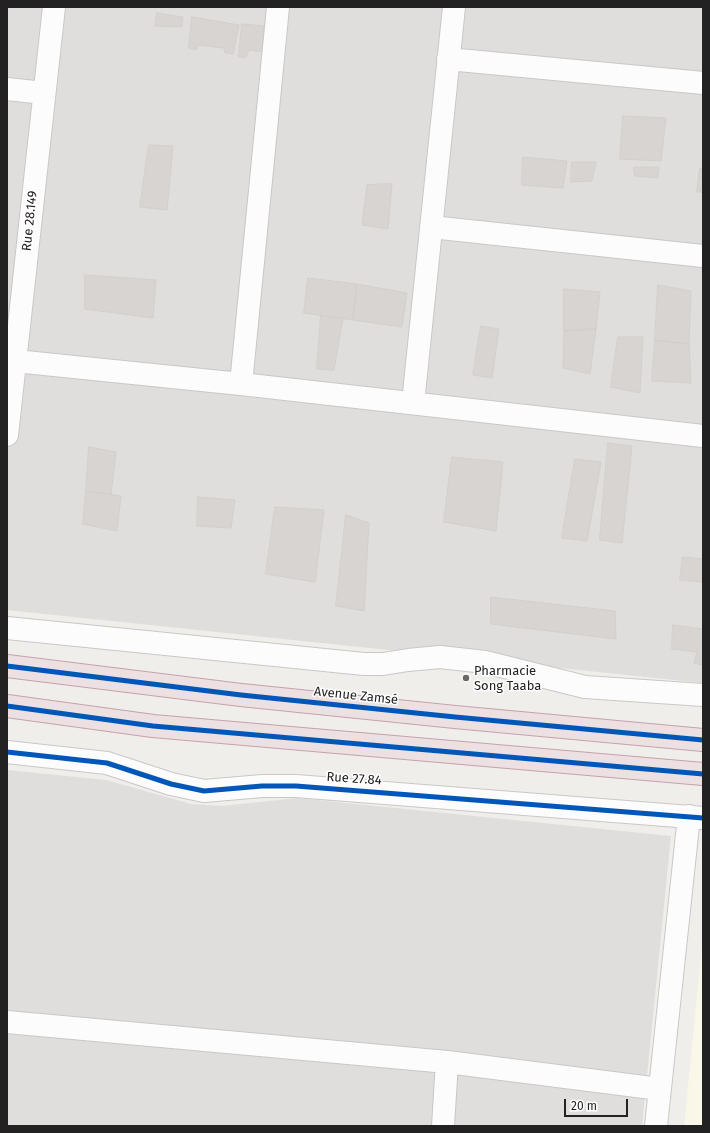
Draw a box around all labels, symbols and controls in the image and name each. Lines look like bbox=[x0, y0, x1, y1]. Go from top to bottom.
street label: Rue 28.149 bbox=[19, 190, 41, 252]
place label: Pharmacie Song Taaba bbox=[474, 663, 541, 694]
marker: Pharmacie Song Taaba bbox=[461, 673, 471, 683]
street label: Avenue Zamsé bbox=[313, 684, 399, 708]
street label: Rue 27.84 bbox=[326, 769, 382, 789]
scale bar bbox=[566, 1091, 630, 1117]
text: 20 m bbox=[571, 1099, 597, 1113]

